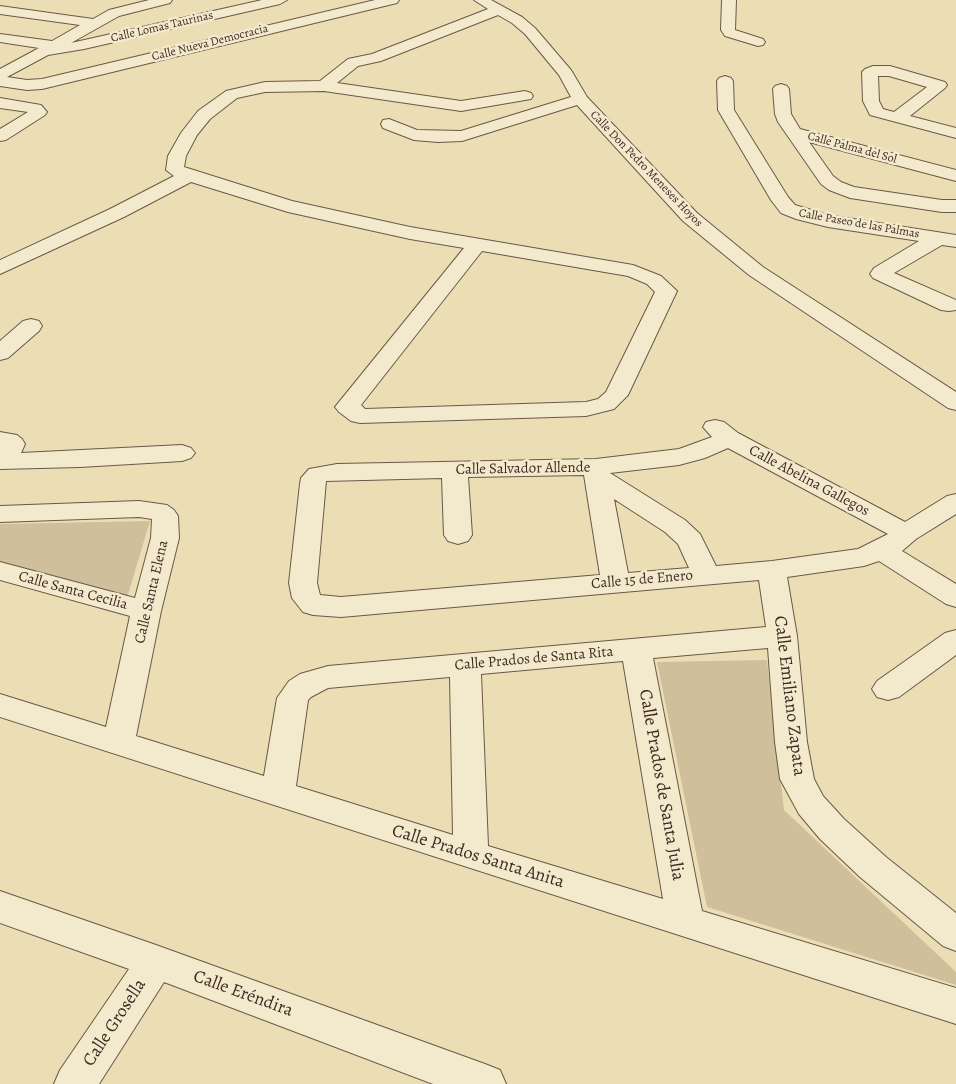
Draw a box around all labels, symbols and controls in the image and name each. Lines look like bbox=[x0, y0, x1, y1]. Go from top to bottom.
street label: Calle Lomas Taurinas bbox=[109, 8, 215, 46]
street label: Calle Nueva Democracia bbox=[150, 22, 270, 64]
street label: Calle Don Pedro Meneses Hoyos bbox=[587, 108, 705, 230]
street label: Calle Palma del Sol bbox=[806, 129, 898, 167]
street label: Calle Paseo de las Palmas bbox=[797, 206, 921, 242]
street label: Calle Abelina Gallegos bbox=[746, 442, 872, 520]
street label: Calle Salvador Allende bbox=[455, 459, 591, 479]
street label: Calle Santa Elena bbox=[131, 539, 173, 645]
street label: Calle 15 de Enero bbox=[590, 567, 694, 593]
street label: Calle Santa Cecilia bbox=[16, 568, 130, 614]
street label: Calle Emiliano Zapata bbox=[768, 615, 810, 777]
street label: Calle Prados de Santa Rita bbox=[454, 643, 614, 675]
street label: Calle Prados de Santa Julia bbox=[634, 688, 688, 882]
street label: Calle Prados Santa Anita bbox=[389, 820, 567, 894]
street label: Calle Eréndira bbox=[190, 966, 296, 1022]
street label: Calle Grosella bbox=[79, 975, 151, 1071]

